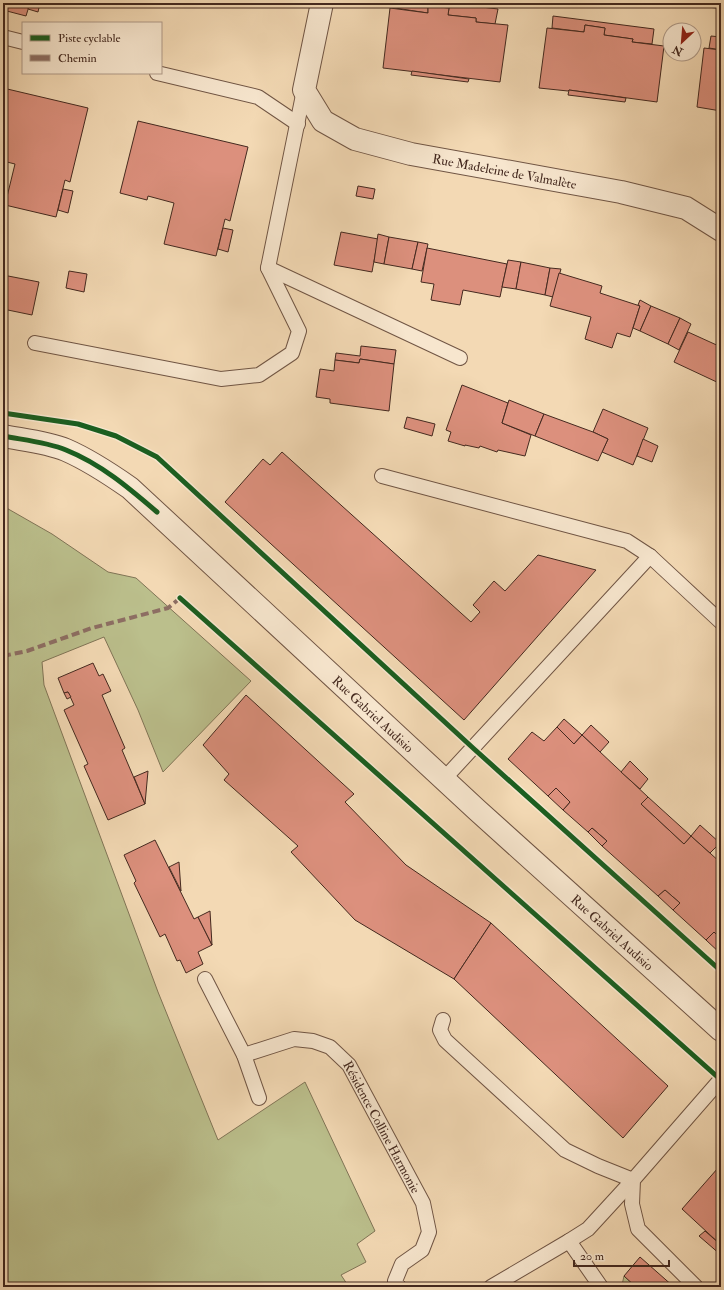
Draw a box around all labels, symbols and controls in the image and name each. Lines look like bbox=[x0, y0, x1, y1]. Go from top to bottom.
legend bbox=[22, 22, 162, 74]
north arrow bbox=[662, 22, 702, 62]
text: Piste cyclable bbox=[58, 31, 120, 46]
text: N bbox=[670, 42, 686, 59]
text: Chemin bbox=[58, 51, 97, 66]
street label: Rue Madeleine de Valmalète bbox=[431, 151, 578, 193]
street label: Rue Gabriel Audisio bbox=[328, 673, 417, 756]
street label: Rue Gabriel Audisio bbox=[567, 892, 656, 974]
street label: Résidence Colline Harmonie bbox=[339, 1058, 424, 1197]
scale bar bbox=[574, 1242, 669, 1268]
text: 20 m bbox=[580, 1249, 605, 1264]

